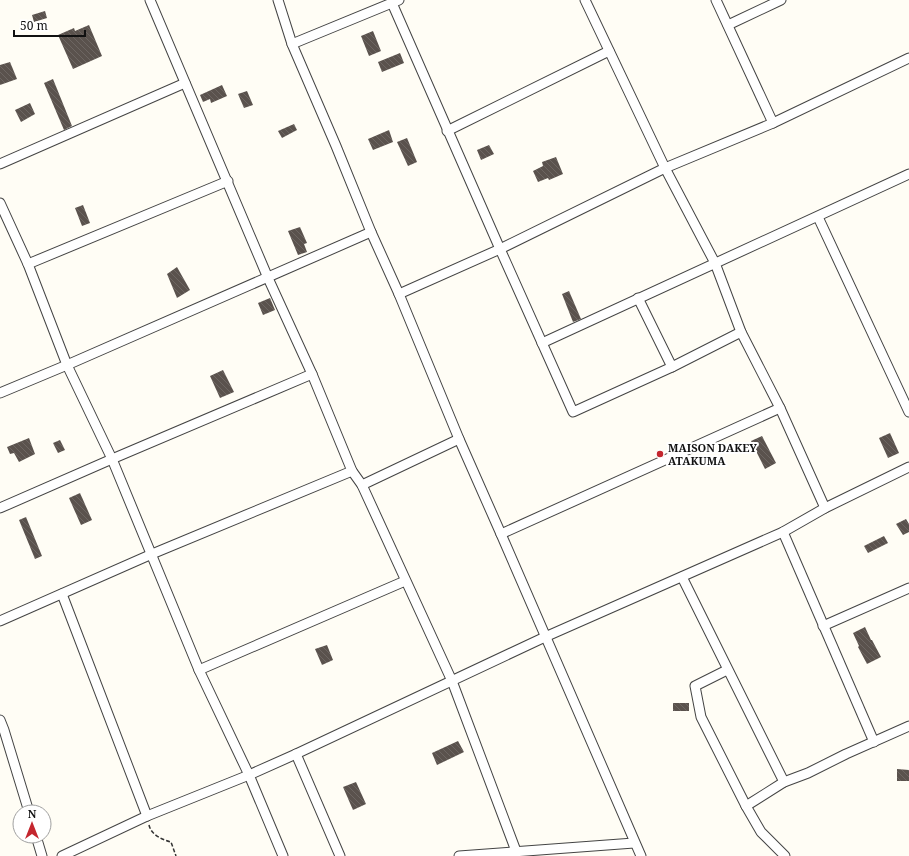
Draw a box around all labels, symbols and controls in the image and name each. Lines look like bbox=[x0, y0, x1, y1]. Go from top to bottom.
scale bar bbox=[14, 12, 85, 38]
text: 50 m bbox=[20, 17, 48, 34]
place label: MAISON DAKEY ATAKUMA bbox=[668, 440, 757, 468]
marker: MAISON DAKEY ATAKUMA bbox=[655, 449, 665, 459]
north arrow bbox=[12, 804, 52, 844]
text: N bbox=[28, 806, 37, 821]

